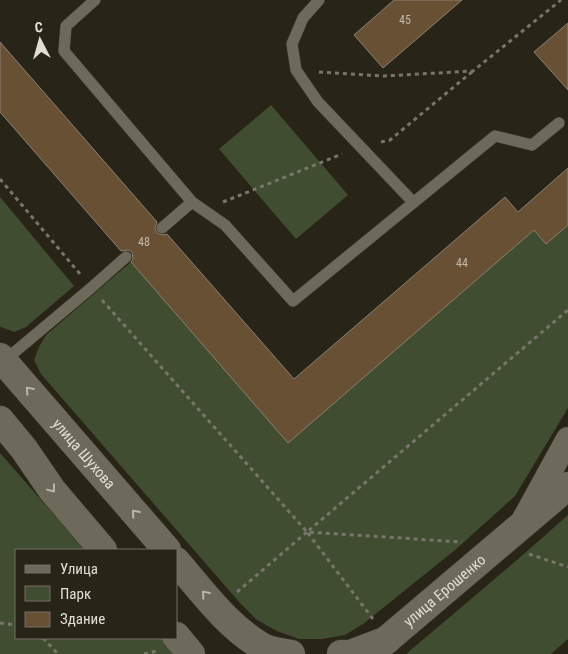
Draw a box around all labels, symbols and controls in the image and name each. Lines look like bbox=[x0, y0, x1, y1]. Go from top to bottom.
house number: 45 bbox=[399, 13, 411, 27]
north arrow bbox=[15, 15, 65, 65]
text: С bbox=[34, 19, 43, 35]
house number: 48 bbox=[138, 235, 150, 249]
house number: 44 bbox=[456, 256, 468, 270]
one-way arrow bbox=[26, 387, 35, 396]
street label: улица Шухова bbox=[48, 415, 119, 493]
one-way arrow bbox=[46, 483, 54, 492]
one-way arrow bbox=[132, 510, 141, 519]
legend bbox=[15, 549, 178, 639]
street label: улица Ерошенко bbox=[400, 551, 489, 630]
text: Улица bbox=[60, 560, 98, 578]
text: Парк bbox=[60, 585, 91, 603]
one-way arrow bbox=[202, 591, 211, 600]
text: Здание bbox=[60, 610, 105, 628]

